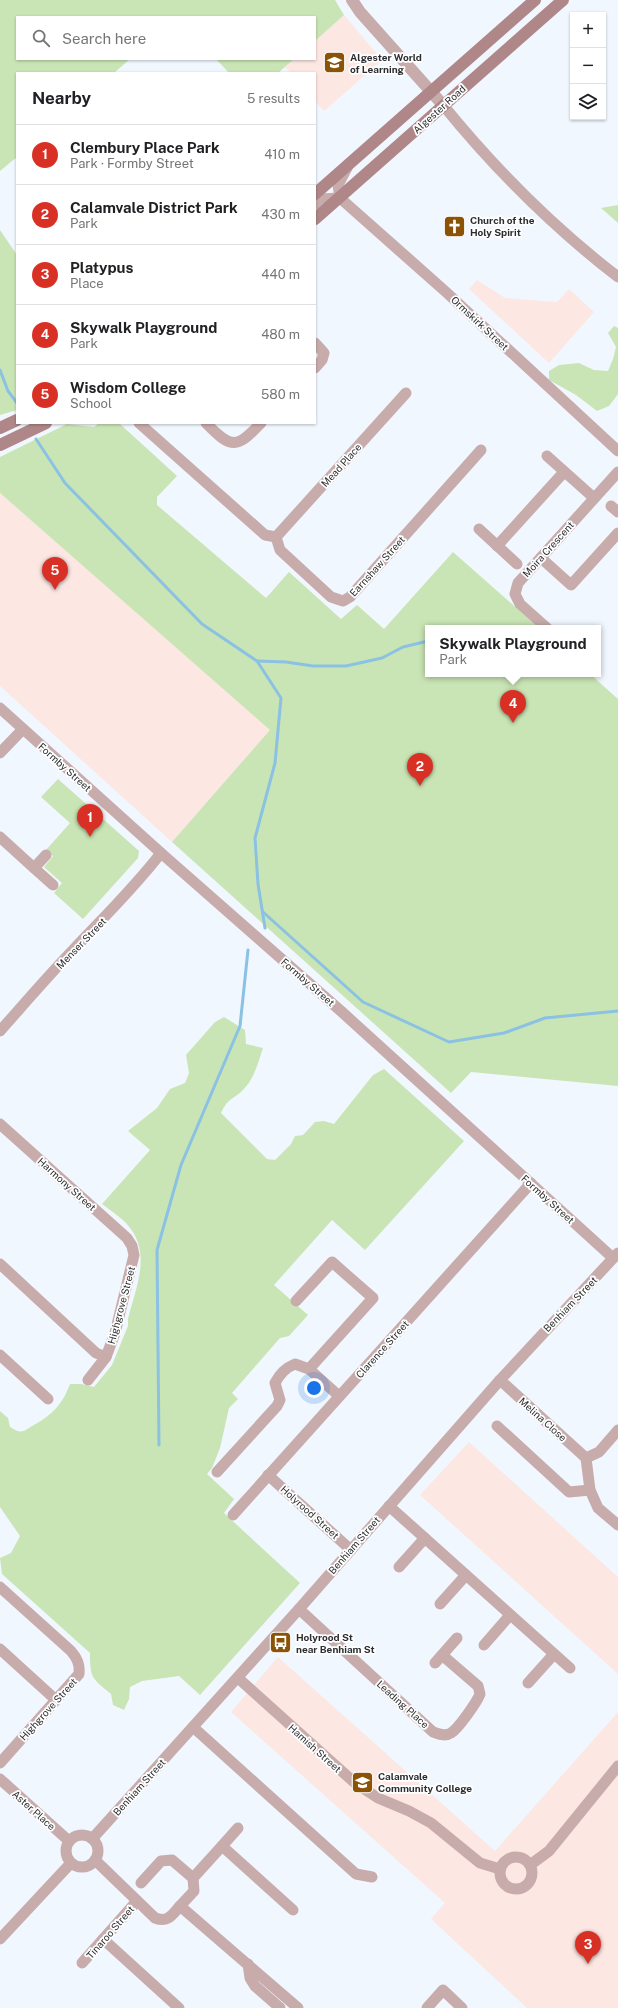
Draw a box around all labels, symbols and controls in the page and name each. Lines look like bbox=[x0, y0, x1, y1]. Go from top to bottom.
map controls bbox=[570, 12, 606, 120]
button: + bbox=[570, 12, 606, 48]
search box bbox=[16, 16, 316, 60]
icon: search bbox=[30, 27, 52, 49]
text: Search here bbox=[62, 30, 146, 47]
button: − bbox=[570, 48, 606, 84]
school or university icon: Algester World of Learning bbox=[321, 50, 347, 76]
place label: Algester World of Learning bbox=[350, 51, 422, 75]
street label: Algester Road bbox=[410, 82, 468, 136]
button: layers bbox=[570, 84, 606, 120]
text: Nearby bbox=[32, 88, 91, 108]
text: 5 results bbox=[247, 91, 300, 106]
text: Clembury Place Park bbox=[70, 139, 220, 156]
text: 1 bbox=[42, 147, 48, 162]
text: 410 m bbox=[264, 147, 300, 162]
text: Park · Formby Street bbox=[70, 156, 194, 171]
text: Calamvale District Park bbox=[70, 199, 238, 216]
text: 2 bbox=[41, 207, 49, 222]
text: 430 m bbox=[261, 207, 300, 222]
church icon: Church of the Holy Spirit bbox=[442, 213, 468, 239]
place label: Church of the Holy Spirit bbox=[470, 214, 535, 238]
text: Park bbox=[70, 216, 98, 231]
text: Platypus bbox=[70, 259, 133, 276]
text: 3 bbox=[41, 267, 49, 282]
text: 440 m bbox=[261, 267, 300, 282]
text: Place bbox=[70, 276, 104, 291]
street label: Ormskirk Street bbox=[449, 293, 511, 353]
text: Skywalk Playground bbox=[70, 319, 217, 336]
text: 4 bbox=[41, 327, 49, 342]
text: 480 m bbox=[261, 327, 300, 342]
text: Park bbox=[70, 336, 98, 351]
text: Wisdom College bbox=[70, 379, 186, 396]
text: 5 bbox=[41, 387, 49, 402]
text: 580 m bbox=[261, 387, 300, 402]
text: School bbox=[70, 396, 112, 411]
street label: Mead Place bbox=[318, 441, 364, 489]
street label: Moira Crescent bbox=[520, 519, 576, 579]
street label: Earnshaw Street bbox=[347, 533, 407, 599]
pin: 5 bbox=[42, 557, 68, 590]
popup bbox=[425, 625, 601, 677]
text: Skywalk Playground bbox=[439, 635, 587, 652]
text: Park bbox=[439, 652, 467, 667]
pin: 4 bbox=[500, 690, 526, 723]
street label: Formby Street bbox=[36, 740, 94, 794]
pin: 2 bbox=[407, 753, 433, 786]
pin: 1 bbox=[77, 804, 103, 837]
street label: Menser Street bbox=[54, 915, 108, 971]
street label: Formby Street bbox=[279, 956, 337, 1009]
street label: Harmony Street bbox=[36, 1155, 99, 1213]
street label: Formby Street bbox=[519, 1172, 577, 1226]
street label: Highgrove Street bbox=[105, 1265, 137, 1345]
street label: Benhiam Street bbox=[541, 1274, 599, 1334]
street label: Clarence Street bbox=[353, 1318, 411, 1380]
your location bbox=[304, 1378, 324, 1398]
street label: Melina Close bbox=[517, 1395, 569, 1444]
street label: Holyrood Street bbox=[278, 1483, 342, 1541]
street label: Benhiam Street bbox=[326, 1514, 382, 1576]
bus stop icon: Holyrood St near Benhiam St bbox=[268, 1630, 294, 1656]
place label: Holyrood St near Benhiam St bbox=[296, 1631, 375, 1655]
street label: Highgrove Street bbox=[17, 1675, 79, 1743]
street label: Leading Place bbox=[375, 1678, 432, 1731]
street label: Hamish Street bbox=[286, 1721, 344, 1775]
street label: Benhiam Street bbox=[110, 1756, 168, 1818]
school or university icon: Calamvale Community College bbox=[350, 1769, 376, 1795]
place label: Calamvale Community College bbox=[378, 1770, 472, 1794]
street label: Aster Place bbox=[10, 1788, 58, 1833]
street label: Tinaroo Street bbox=[84, 1903, 136, 1961]
pin: 3 bbox=[575, 1931, 601, 1964]

